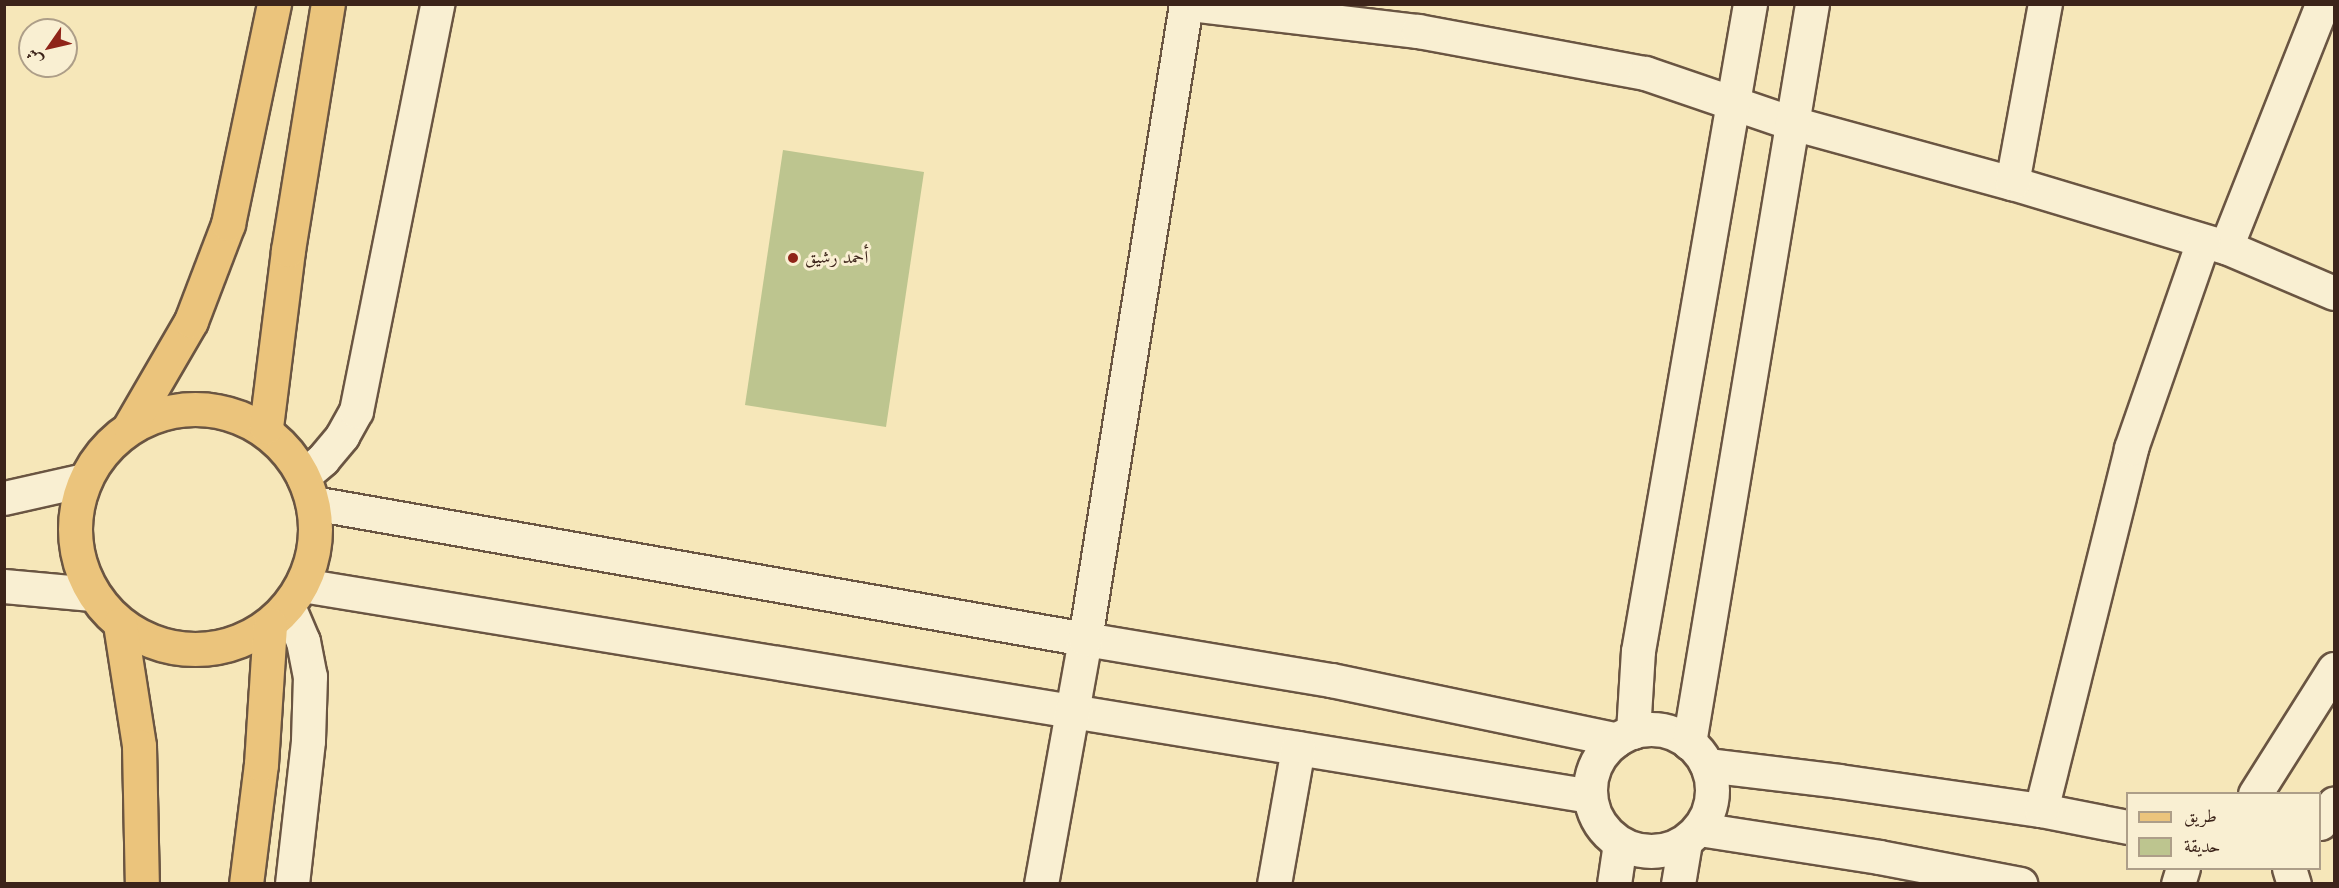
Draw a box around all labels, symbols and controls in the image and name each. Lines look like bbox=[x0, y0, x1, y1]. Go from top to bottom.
north arrow bbox=[18, 18, 78, 78]
text: ش bbox=[21, 44, 48, 70]
place label: أحمد رشيق bbox=[805, 247, 868, 269]
marker: أحمد رشيق bbox=[786, 251, 800, 265]
legend bbox=[2126, 792, 2321, 870]
text: طريق bbox=[2184, 804, 2217, 829]
text: حديقة bbox=[2184, 834, 2220, 859]

